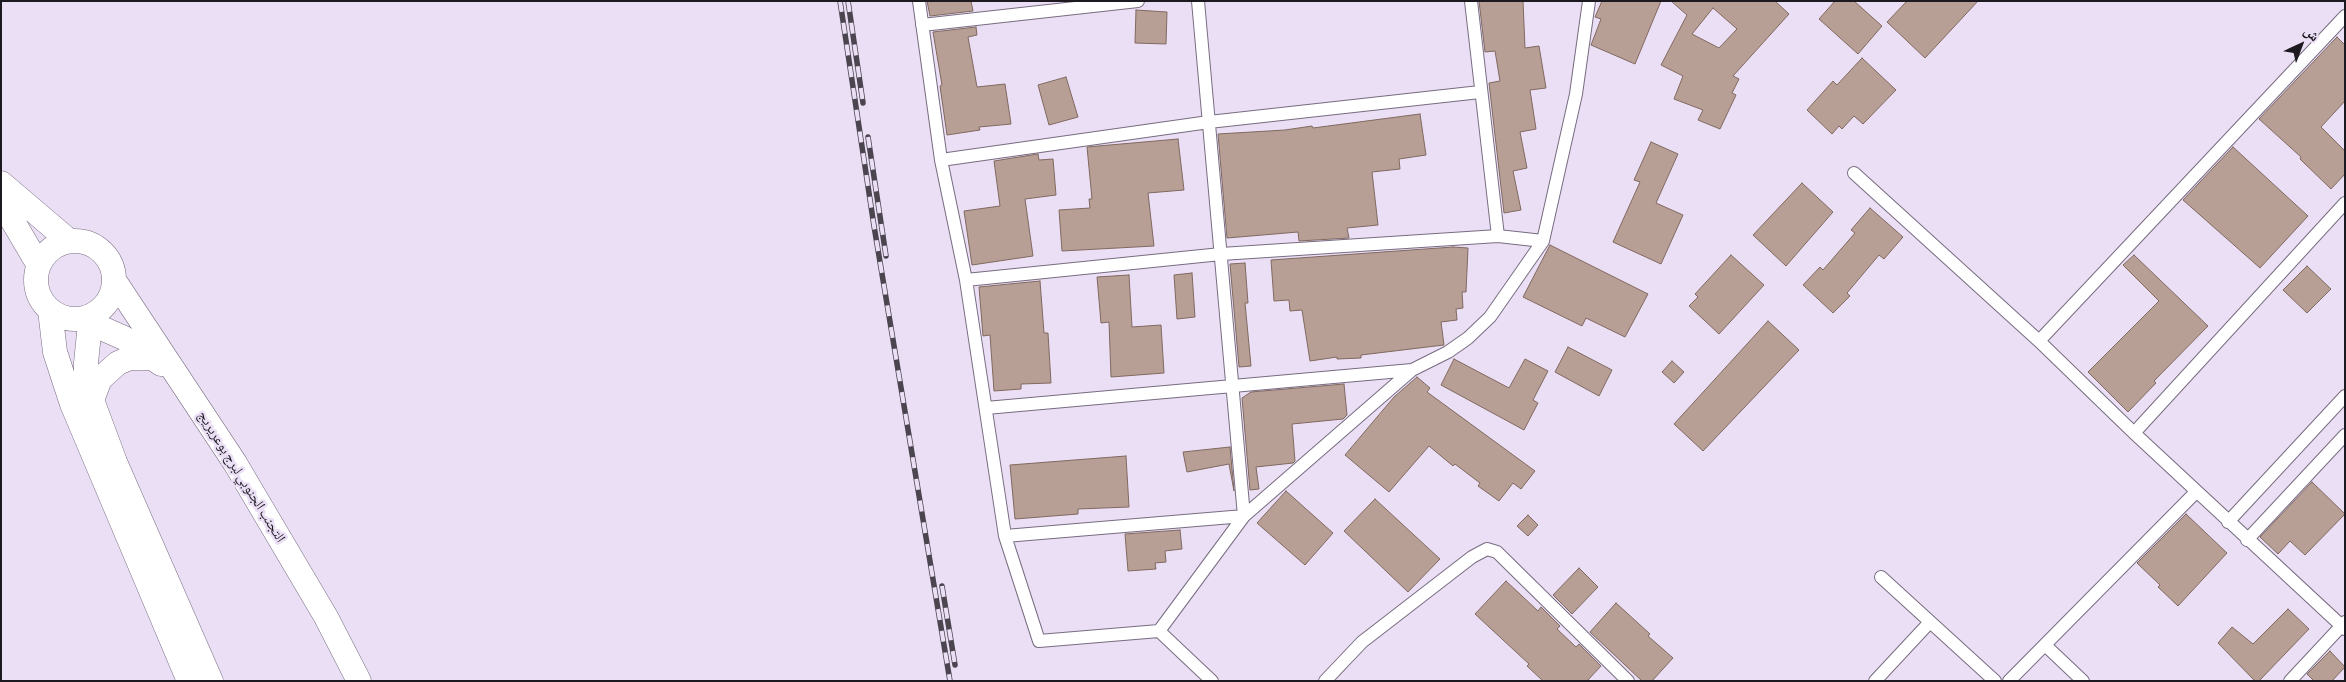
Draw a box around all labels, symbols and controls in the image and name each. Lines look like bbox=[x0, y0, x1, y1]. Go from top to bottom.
north arrow bbox=[2276, 20, 2326, 70]
text: ش bbox=[2300, 22, 2323, 45]
street label: التجنب الجنوبي لبرج بوعريريج bbox=[194, 408, 288, 546]

